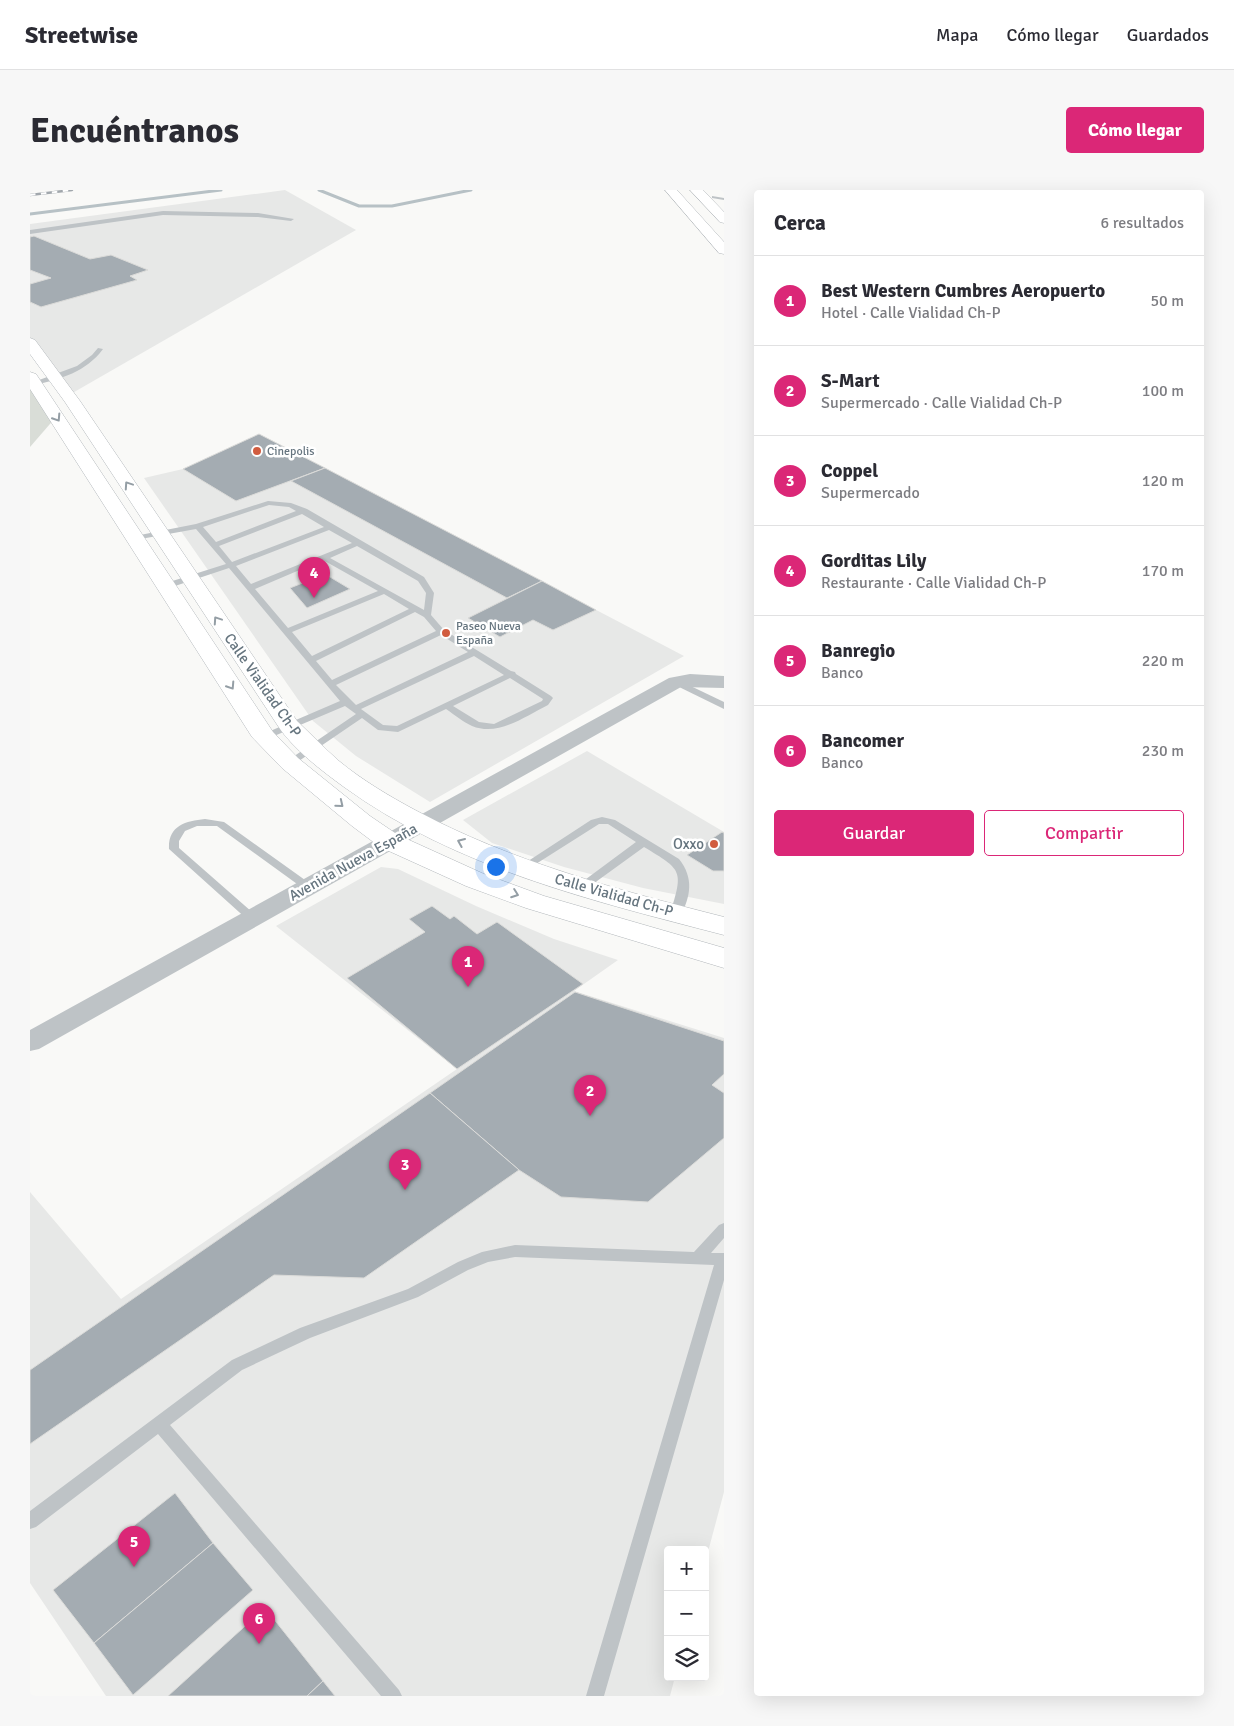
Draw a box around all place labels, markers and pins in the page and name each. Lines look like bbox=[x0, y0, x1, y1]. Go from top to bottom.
place label: Cinepolis bbox=[267, 444, 315, 459]
marker: Cinepolis bbox=[251, 445, 263, 457]
pin: 4 bbox=[298, 557, 330, 598]
place label: Paseo Nueva España bbox=[456, 619, 521, 648]
marker: Paseo Nueva España bbox=[440, 627, 452, 639]
place label: Oxxo bbox=[673, 835, 704, 853]
marker: Oxxo bbox=[708, 838, 720, 850]
pin: 1 bbox=[452, 946, 484, 987]
pin: 2 bbox=[574, 1075, 606, 1116]
pin: 3 bbox=[389, 1149, 421, 1190]
pin: 5 bbox=[118, 1526, 150, 1567]
pin: 6 bbox=[243, 1603, 275, 1644]

